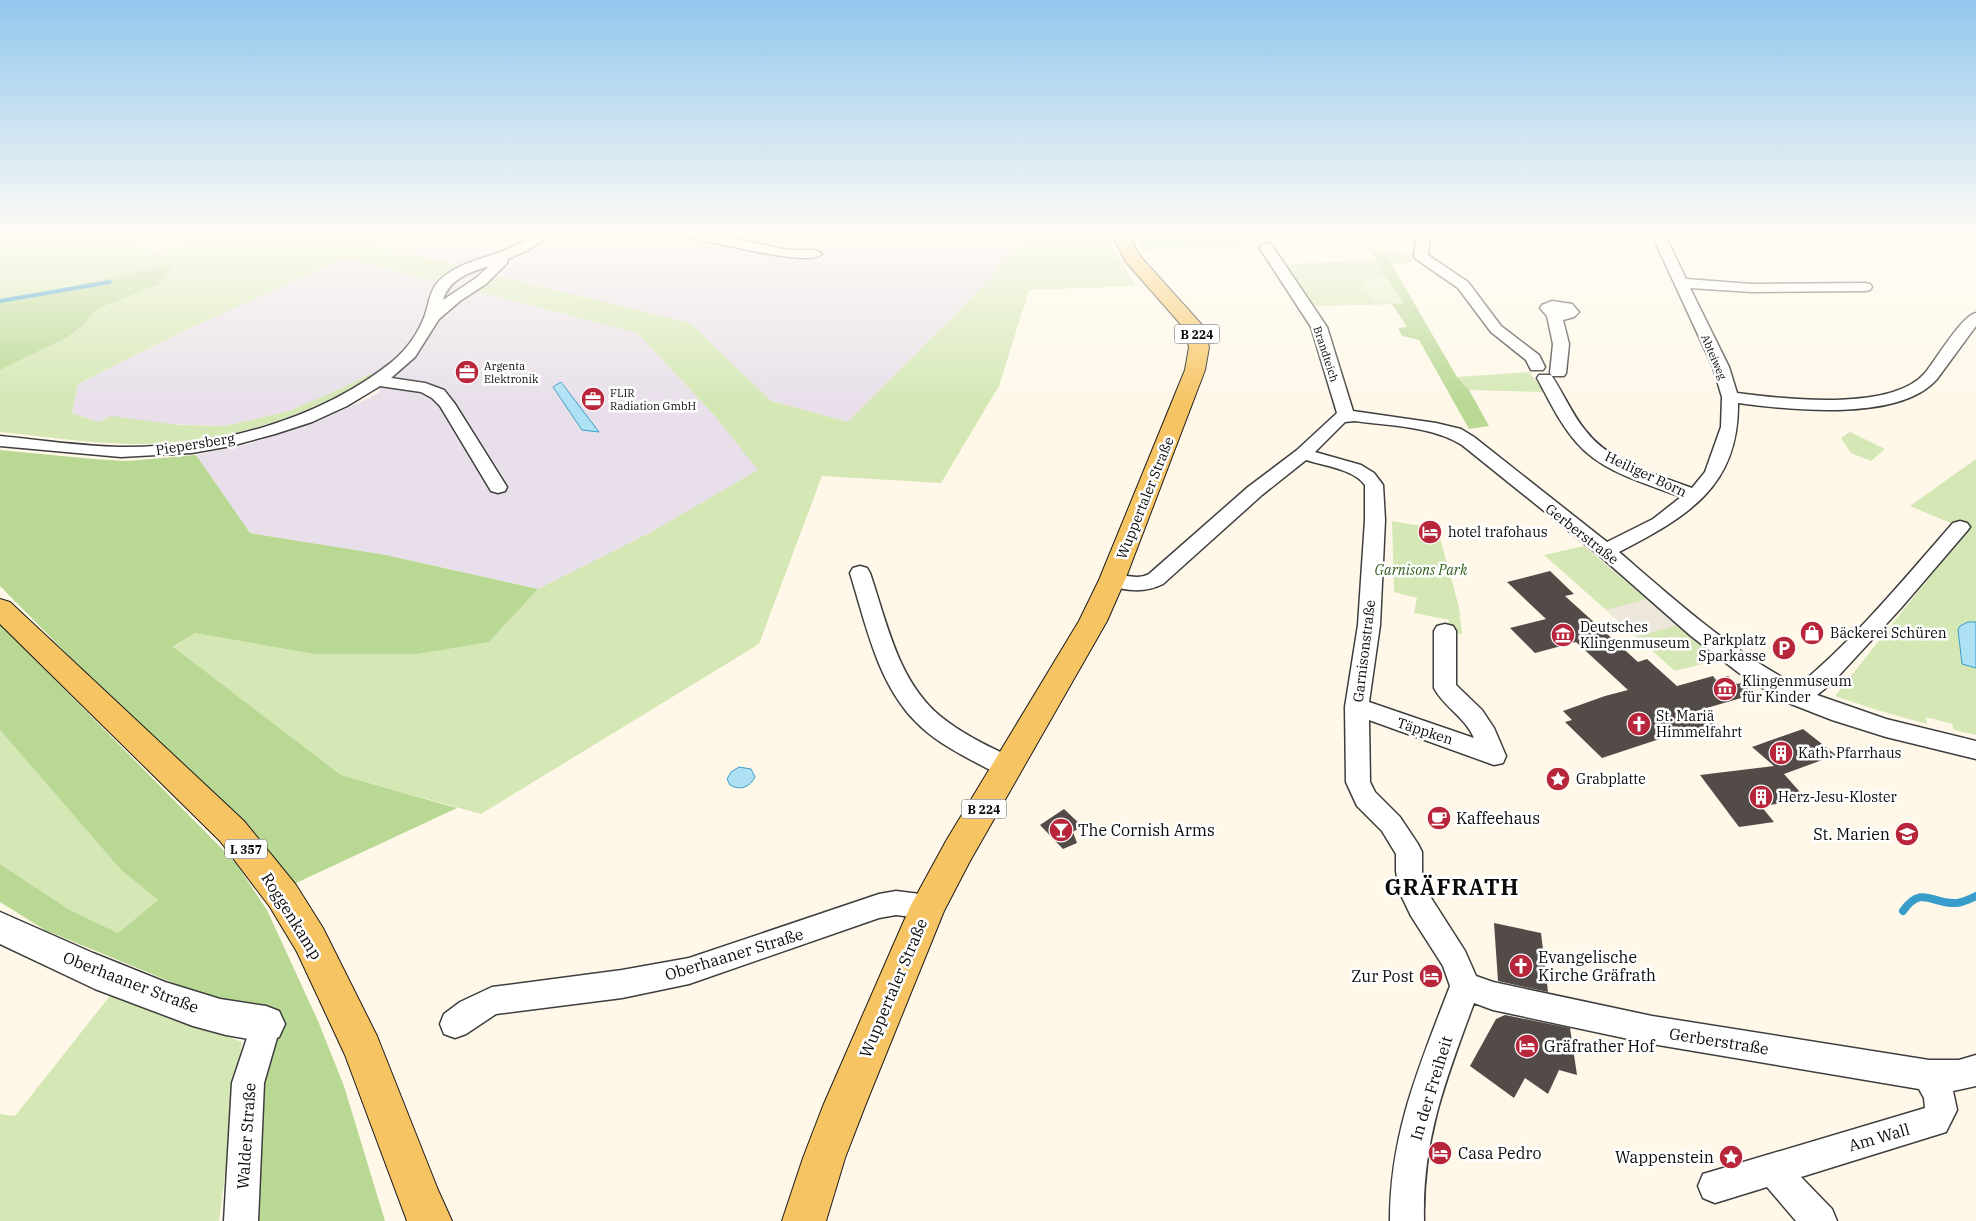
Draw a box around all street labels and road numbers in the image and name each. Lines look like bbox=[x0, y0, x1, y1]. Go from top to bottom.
road number: B 224 bbox=[1174, 324, 1220, 344]
street label: Brandteich bbox=[1310, 324, 1342, 384]
street label: Abteiweg bbox=[1698, 332, 1730, 382]
street label: Piepersberg bbox=[154, 429, 236, 459]
street label: Wuppertaler Straße bbox=[1112, 434, 1178, 562]
street label: Heiliger Born bbox=[1602, 447, 1690, 501]
street label: Gerberstraße bbox=[1542, 500, 1622, 568]
street label: Garnisonstraße bbox=[1349, 599, 1379, 703]
street label: Täppken bbox=[1395, 714, 1455, 749]
road number: B 224 bbox=[962, 800, 1006, 819]
road number: L 357 bbox=[225, 840, 267, 859]
street label: Roggenkamp bbox=[257, 869, 327, 963]
street label: Wuppertaler Straße bbox=[855, 915, 931, 1061]
street label: Oberhaaner Straße bbox=[662, 923, 806, 985]
street label: Oberhaaner Straße bbox=[60, 947, 202, 1017]
street label: Gerberstraße bbox=[1668, 1023, 1770, 1059]
street label: In der Freiheit bbox=[1406, 1033, 1456, 1143]
street label: Walder Straße bbox=[232, 1082, 260, 1190]
street label: Am Wall bbox=[1846, 1119, 1912, 1155]

